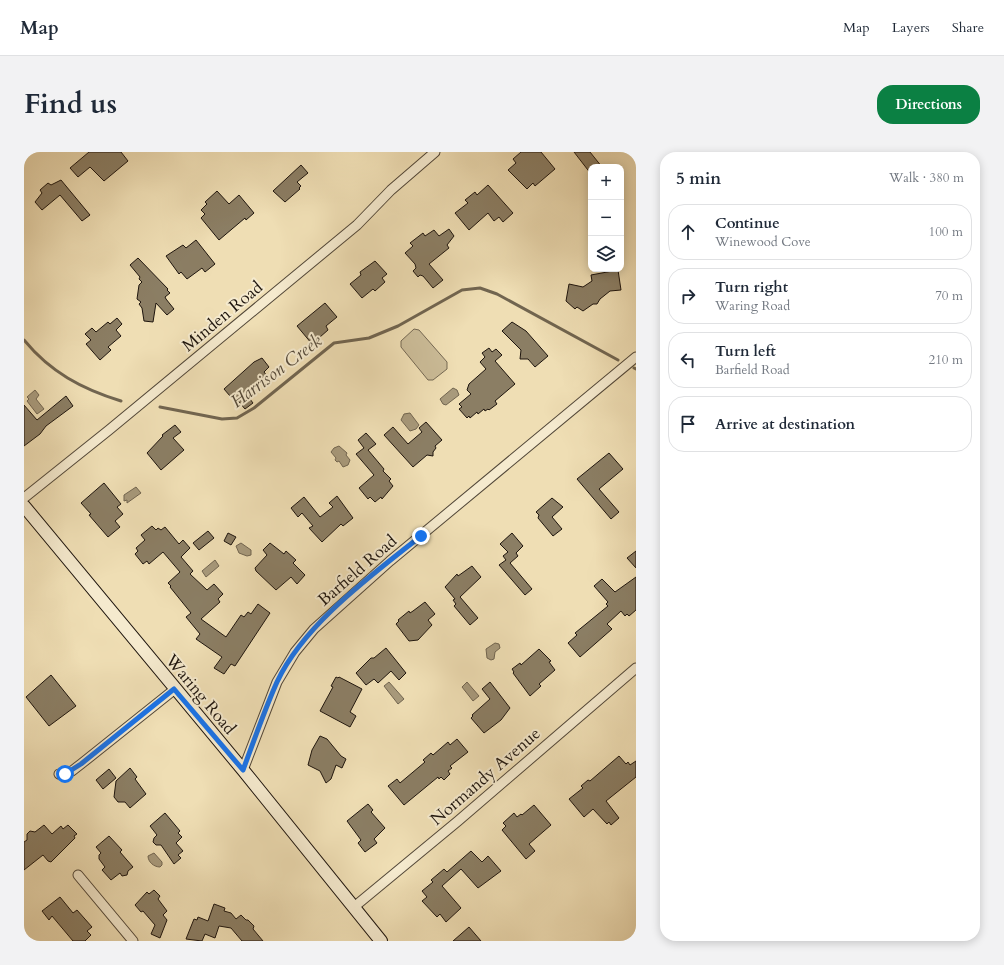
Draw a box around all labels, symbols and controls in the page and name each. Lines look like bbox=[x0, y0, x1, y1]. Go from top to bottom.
text: Map bbox=[20, 15, 59, 41]
text: Map bbox=[843, 18, 870, 37]
text: Layers bbox=[892, 18, 930, 37]
text: Share bbox=[952, 18, 984, 37]
text: Find us bbox=[24, 85, 117, 123]
button: Directions bbox=[877, 85, 980, 124]
map controls bbox=[588, 164, 624, 272]
button: + bbox=[588, 164, 624, 200]
text: 5 min bbox=[676, 167, 721, 190]
text: Walk · 380 m bbox=[889, 169, 964, 187]
button: − bbox=[588, 200, 624, 236]
text: Continue bbox=[715, 213, 780, 233]
icon: ahead bbox=[677, 221, 699, 243]
text: 100 m bbox=[929, 223, 963, 241]
text: Winewood Cove bbox=[715, 233, 811, 251]
button: layers bbox=[588, 236, 624, 272]
street label: Minden Road bbox=[177, 276, 268, 357]
text: Turn right bbox=[715, 277, 788, 297]
icon: right bbox=[677, 285, 699, 307]
text: 70 m bbox=[935, 287, 963, 305]
text: Waring Road bbox=[715, 297, 790, 315]
water label: Harrison Creek bbox=[225, 329, 327, 414]
text: Turn left bbox=[715, 341, 776, 361]
icon: left bbox=[677, 349, 699, 371]
text: 210 m bbox=[929, 351, 963, 369]
text: Barfield Road bbox=[715, 361, 790, 379]
icon: arrive bbox=[677, 413, 699, 435]
text: Arrive at destination bbox=[715, 414, 855, 434]
route end bbox=[412, 527, 430, 545]
street label: Barfield Road bbox=[313, 530, 402, 611]
street label: Waring Road bbox=[160, 649, 241, 739]
street label: Normandy Avenue bbox=[425, 722, 545, 831]
route start bbox=[56, 765, 74, 783]

